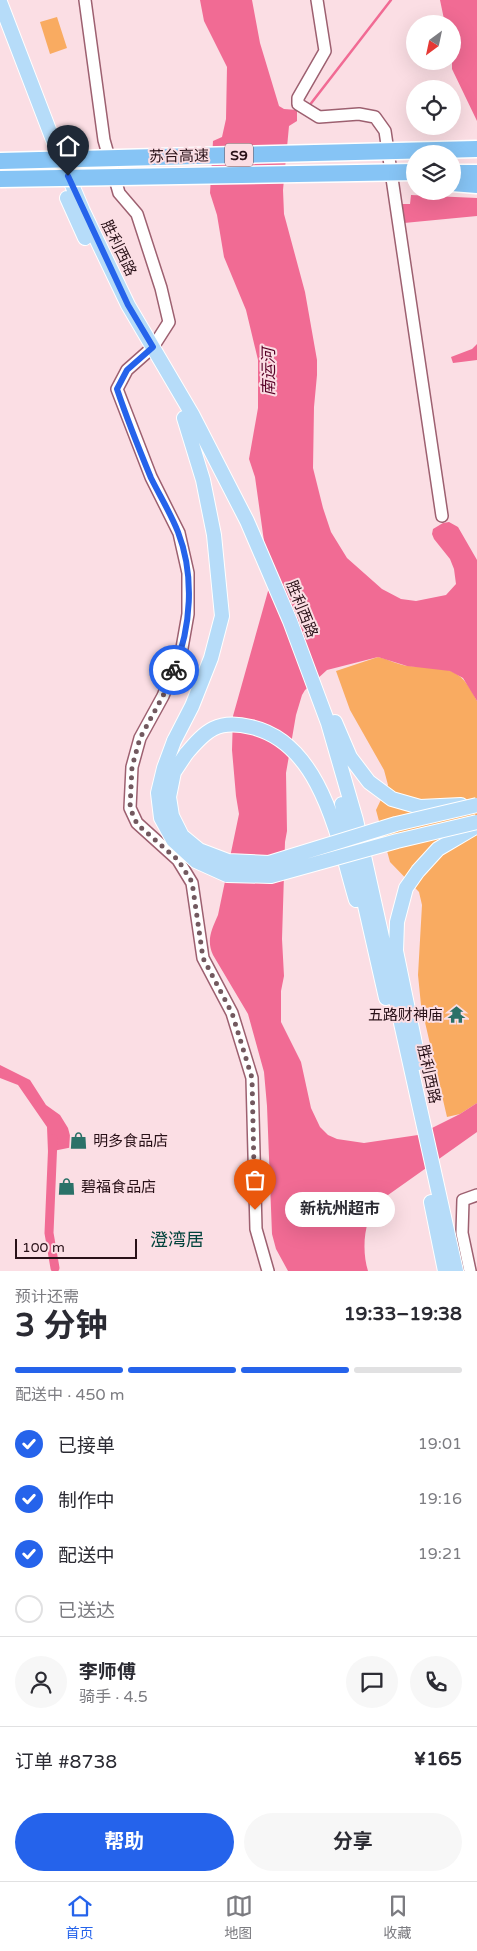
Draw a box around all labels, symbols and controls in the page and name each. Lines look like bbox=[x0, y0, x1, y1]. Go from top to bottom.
north arrow bbox=[406, 15, 461, 70]
map controls bbox=[406, 15, 461, 200]
button: locate bbox=[406, 80, 461, 135]
pin bbox=[47, 125, 89, 176]
icon: home bbox=[54, 132, 82, 160]
road number: S9 bbox=[225, 144, 253, 166]
button: layers bbox=[406, 145, 461, 200]
street label: 苏台高速 bbox=[149, 146, 209, 166]
street label: 胜利西路 bbox=[98, 217, 140, 279]
water label: 南运河 bbox=[259, 345, 279, 396]
street label: 胜利西路 bbox=[282, 578, 322, 640]
courier bbox=[149, 645, 199, 695]
icon: bike bbox=[160, 656, 188, 684]
temple icon: 五路财神庙 bbox=[447, 1005, 467, 1025]
place label: 五路财神庙 bbox=[368, 1006, 443, 1024]
street label: 胜利西路 bbox=[414, 1043, 444, 1105]
shop icon: 明多食品店 bbox=[69, 1131, 89, 1151]
place label: 明多食品店 bbox=[93, 1132, 168, 1150]
pin bbox=[234, 1159, 276, 1210]
icon: bag bbox=[241, 1166, 269, 1194]
shop icon: 碧福食品店 bbox=[57, 1177, 77, 1197]
place label: 碧福食品店 bbox=[81, 1178, 156, 1196]
callout: 新杭州超市 bbox=[285, 1192, 395, 1228]
text: 新杭州超市 bbox=[300, 1199, 380, 1219]
district label: 澄湾居 bbox=[150, 1229, 204, 1251]
scale bar bbox=[15, 1236, 138, 1259]
text: 100 m bbox=[22, 1239, 65, 1256]
text: 预计还需 bbox=[15, 1287, 79, 1307]
text: 19:33–19:38 bbox=[344, 1303, 462, 1325]
text: 3 分钟 bbox=[15, 1307, 107, 1345]
text: 配送中 · 450 m bbox=[15, 1385, 124, 1405]
icon: check bbox=[15, 1430, 43, 1458]
text: 19:01 bbox=[418, 1434, 462, 1454]
text: 已接单 bbox=[58, 1435, 115, 1457]
icon: check bbox=[15, 1485, 43, 1513]
text: 19:16 bbox=[418, 1489, 462, 1509]
text: 制作中 bbox=[58, 1490, 115, 1512]
icon: check bbox=[15, 1540, 43, 1568]
text: 19:21 bbox=[418, 1544, 462, 1564]
text: 配送中 bbox=[58, 1545, 115, 1567]
text: 已送达 bbox=[58, 1600, 115, 1622]
button: person bbox=[15, 1656, 67, 1708]
button: chat bbox=[346, 1656, 398, 1708]
button: phone bbox=[410, 1656, 462, 1708]
text: 李师傅 bbox=[79, 1661, 136, 1683]
text: 骑手 · 4.5 bbox=[79, 1687, 148, 1707]
text: ¥165 bbox=[414, 1748, 462, 1770]
text: 订单 #8738 bbox=[15, 1751, 117, 1773]
button: 帮助 bbox=[15, 1813, 234, 1871]
button: 分享 bbox=[244, 1813, 462, 1871]
tab: 首页 bbox=[66, 1892, 94, 1942]
tab: 地图 bbox=[225, 1892, 253, 1942]
tab: 收藏 bbox=[384, 1892, 412, 1942]

